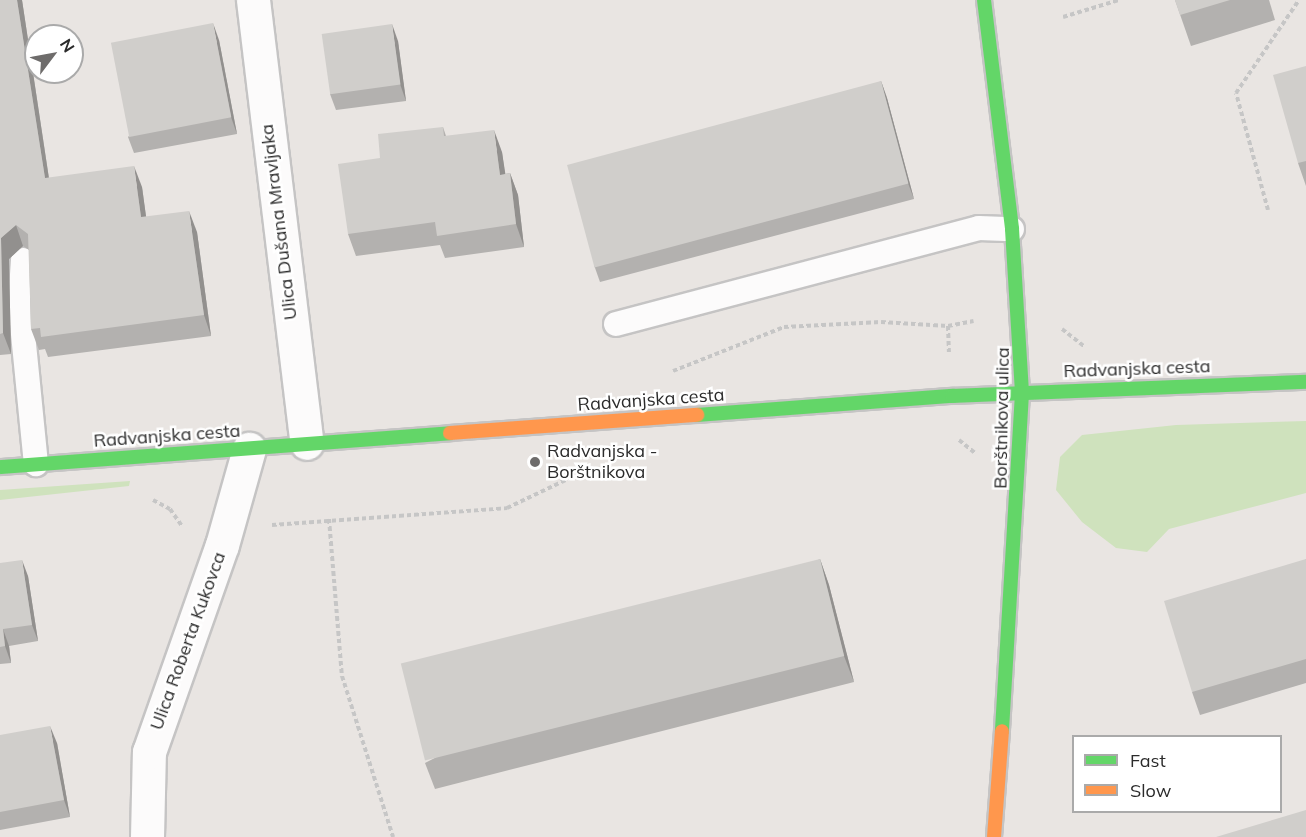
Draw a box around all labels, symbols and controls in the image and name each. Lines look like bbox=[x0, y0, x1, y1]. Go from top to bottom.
north arrow bbox=[24, 24, 84, 84]
text: N bbox=[56, 35, 79, 56]
street label: Ulica Dušana Mravljaka bbox=[256, 123, 302, 321]
street label: Borštnikova ulica bbox=[990, 347, 1014, 489]
street label: Radvanjska cesta bbox=[1063, 356, 1211, 382]
street label: Radvanjska cesta bbox=[577, 384, 725, 416]
street label: Radvanjska cesta bbox=[93, 420, 241, 452]
place label: Radvanjska - Borštnikova bbox=[547, 441, 657, 484]
marker: Radvanjska - Borštnikova bbox=[528, 455, 542, 469]
street label: Ulica Roberta Kukovca bbox=[146, 549, 230, 733]
legend bbox=[1072, 735, 1282, 813]
text: Fast bbox=[1130, 749, 1166, 772]
text: Slow bbox=[1130, 779, 1171, 802]

